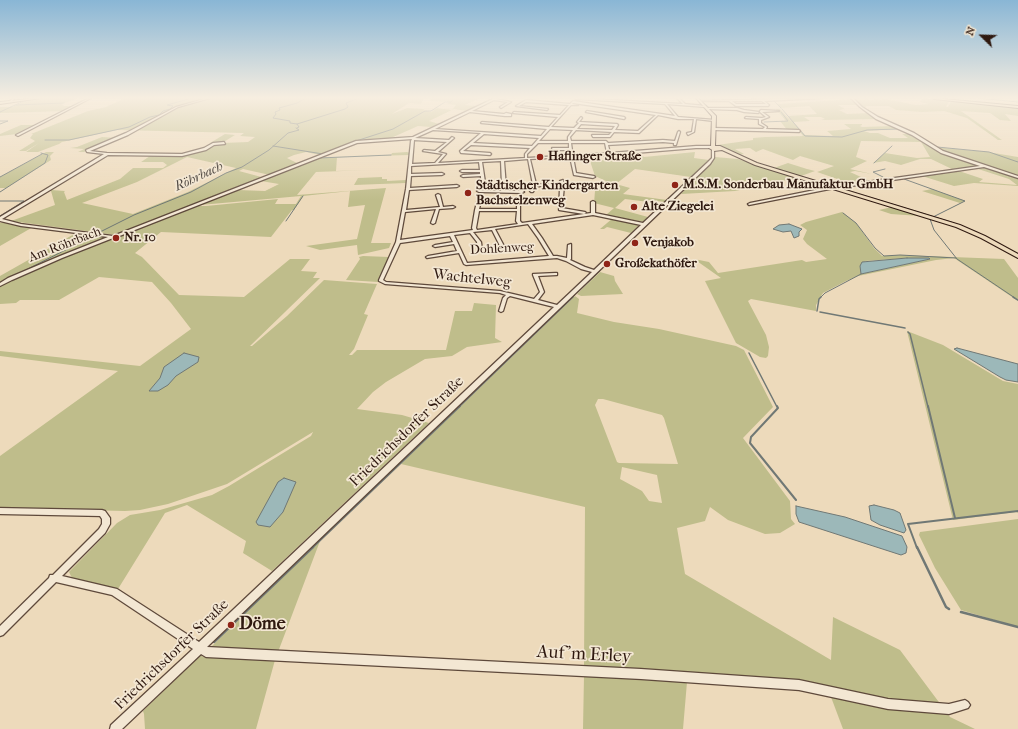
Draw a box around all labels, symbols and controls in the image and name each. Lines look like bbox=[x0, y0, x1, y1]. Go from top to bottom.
north arrow bbox=[962, 16, 1002, 56]
text: N bbox=[963, 25, 978, 38]
place label: Haflinger Straße bbox=[548, 149, 641, 165]
marker: Haflinger Straße bbox=[535, 152, 545, 162]
water label: Röhrbach bbox=[172, 159, 226, 195]
place label: M.S.M. Sonderbau Manufaktur GmbH bbox=[683, 177, 893, 193]
place label: Städtischer Kindergarten Bachstelzenweg bbox=[476, 178, 618, 209]
marker: M.S.M. Sonderbau Manufaktur GmbH bbox=[670, 180, 680, 190]
marker: Städtischer Kindergarten Bachstelzenweg bbox=[463, 188, 473, 198]
place label: Alte Ziegelei bbox=[642, 199, 714, 215]
marker: Alte Ziegelei bbox=[629, 202, 639, 212]
street label: Am Röhrbach bbox=[27, 224, 103, 266]
place label: Nr. 10 bbox=[124, 230, 156, 246]
marker: Nr. 10 bbox=[111, 233, 121, 243]
place label: Venjakob bbox=[643, 235, 694, 251]
marker: Venjakob bbox=[630, 238, 640, 248]
street label: Dohlenweg bbox=[470, 240, 534, 258]
place label: Großekathöfer bbox=[615, 256, 697, 272]
marker: Großekathöfer bbox=[602, 259, 612, 269]
street label: Wachtelweg bbox=[432, 266, 512, 292]
street label: Friedrichsdorfer Straße bbox=[346, 373, 468, 491]
street label: Friedrichsdorfer Straße bbox=[111, 596, 233, 714]
place label: Döme bbox=[239, 614, 286, 636]
marker: Döme bbox=[226, 620, 236, 630]
street label: Auf'm Erley bbox=[536, 642, 632, 668]

